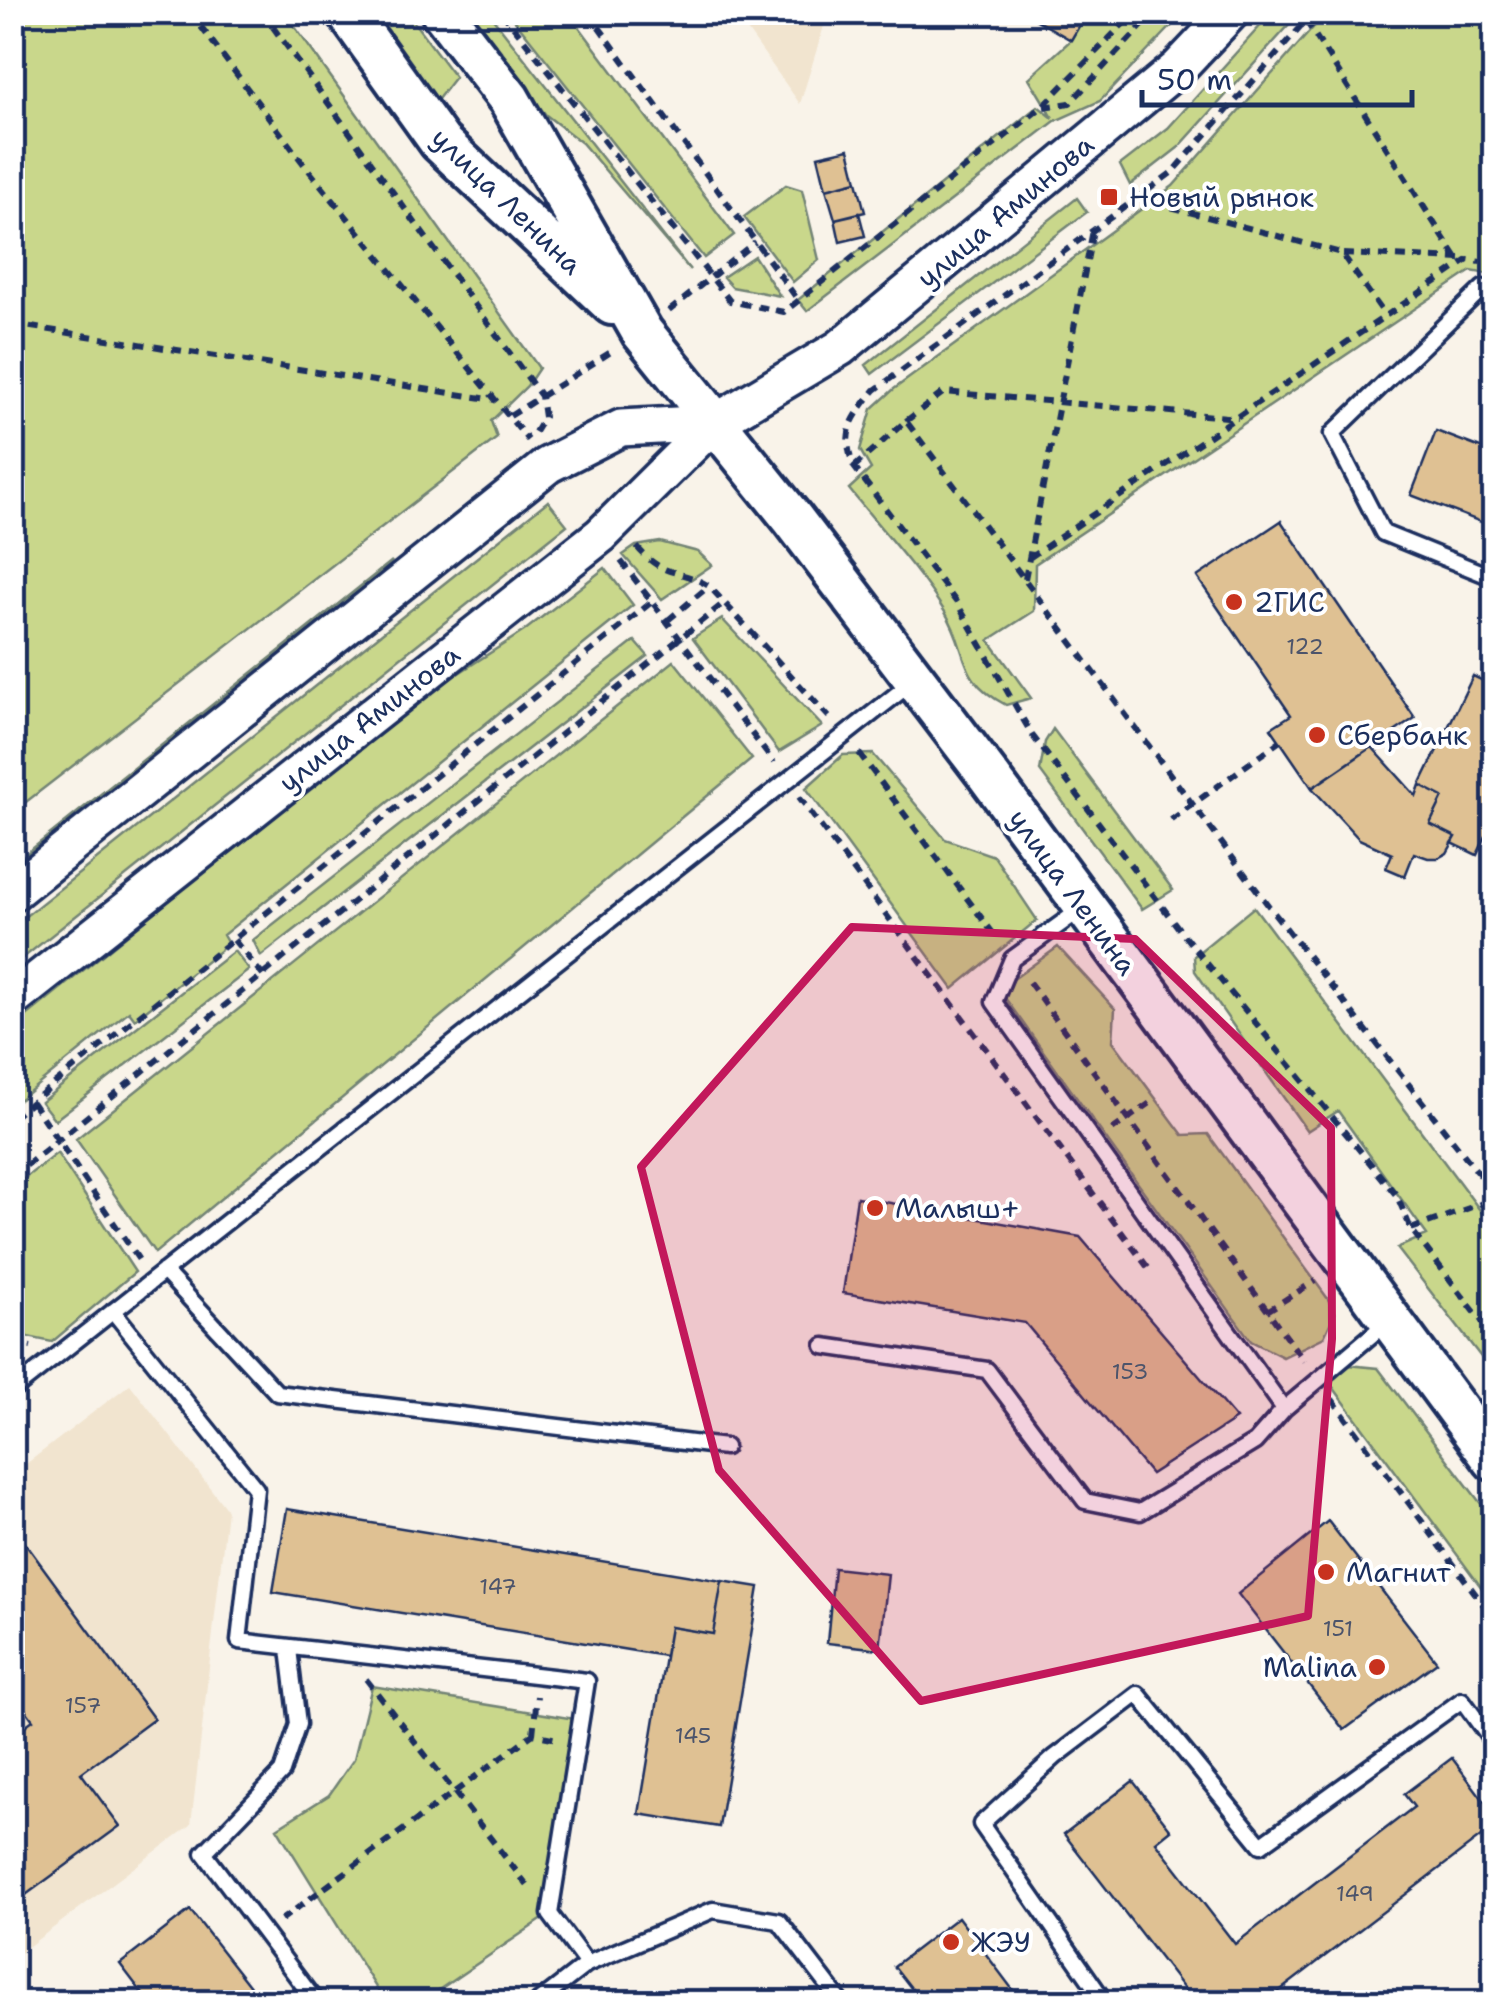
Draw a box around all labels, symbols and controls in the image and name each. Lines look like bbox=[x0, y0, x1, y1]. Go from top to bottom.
scale bar bbox=[1142, 45, 1412, 107]
text: 50 m bbox=[1157, 59, 1232, 100]
street label: улица Ленина bbox=[423, 119, 591, 283]
street label: улица Аминова bbox=[908, 126, 1102, 296]
place label: Новый рынок bbox=[1129, 178, 1314, 216]
marker: Новый рынок bbox=[1098, 186, 1120, 208]
place label: 2ГИС bbox=[1254, 583, 1325, 621]
marker: 2ГИС bbox=[1223, 591, 1245, 613]
house number: 122 bbox=[1286, 632, 1324, 661]
street label: улица Аминова bbox=[271, 635, 467, 801]
place label: Сбербанк bbox=[1337, 716, 1468, 754]
marker: Сбербанк bbox=[1306, 724, 1328, 746]
street label: улица Ленина bbox=[1000, 801, 1146, 983]
place label: Малыш+ bbox=[895, 1189, 1020, 1227]
marker: Малыш+ bbox=[864, 1197, 886, 1219]
house number: 153 bbox=[1112, 1357, 1148, 1386]
place label: Магнит bbox=[1346, 1553, 1451, 1591]
marker: Магнит bbox=[1315, 1561, 1337, 1583]
house number: 147 bbox=[479, 1572, 517, 1601]
house number: 151 bbox=[1323, 1614, 1353, 1643]
place label: Malina bbox=[1263, 1648, 1357, 1686]
marker: Malina bbox=[1366, 1656, 1388, 1678]
house number: 157 bbox=[65, 1691, 101, 1720]
house number: 145 bbox=[675, 1721, 711, 1750]
house number: 149 bbox=[1336, 1879, 1374, 1908]
place label: ЖЭУ bbox=[971, 1923, 1031, 1961]
marker: ЖЭУ bbox=[940, 1931, 962, 1953]

